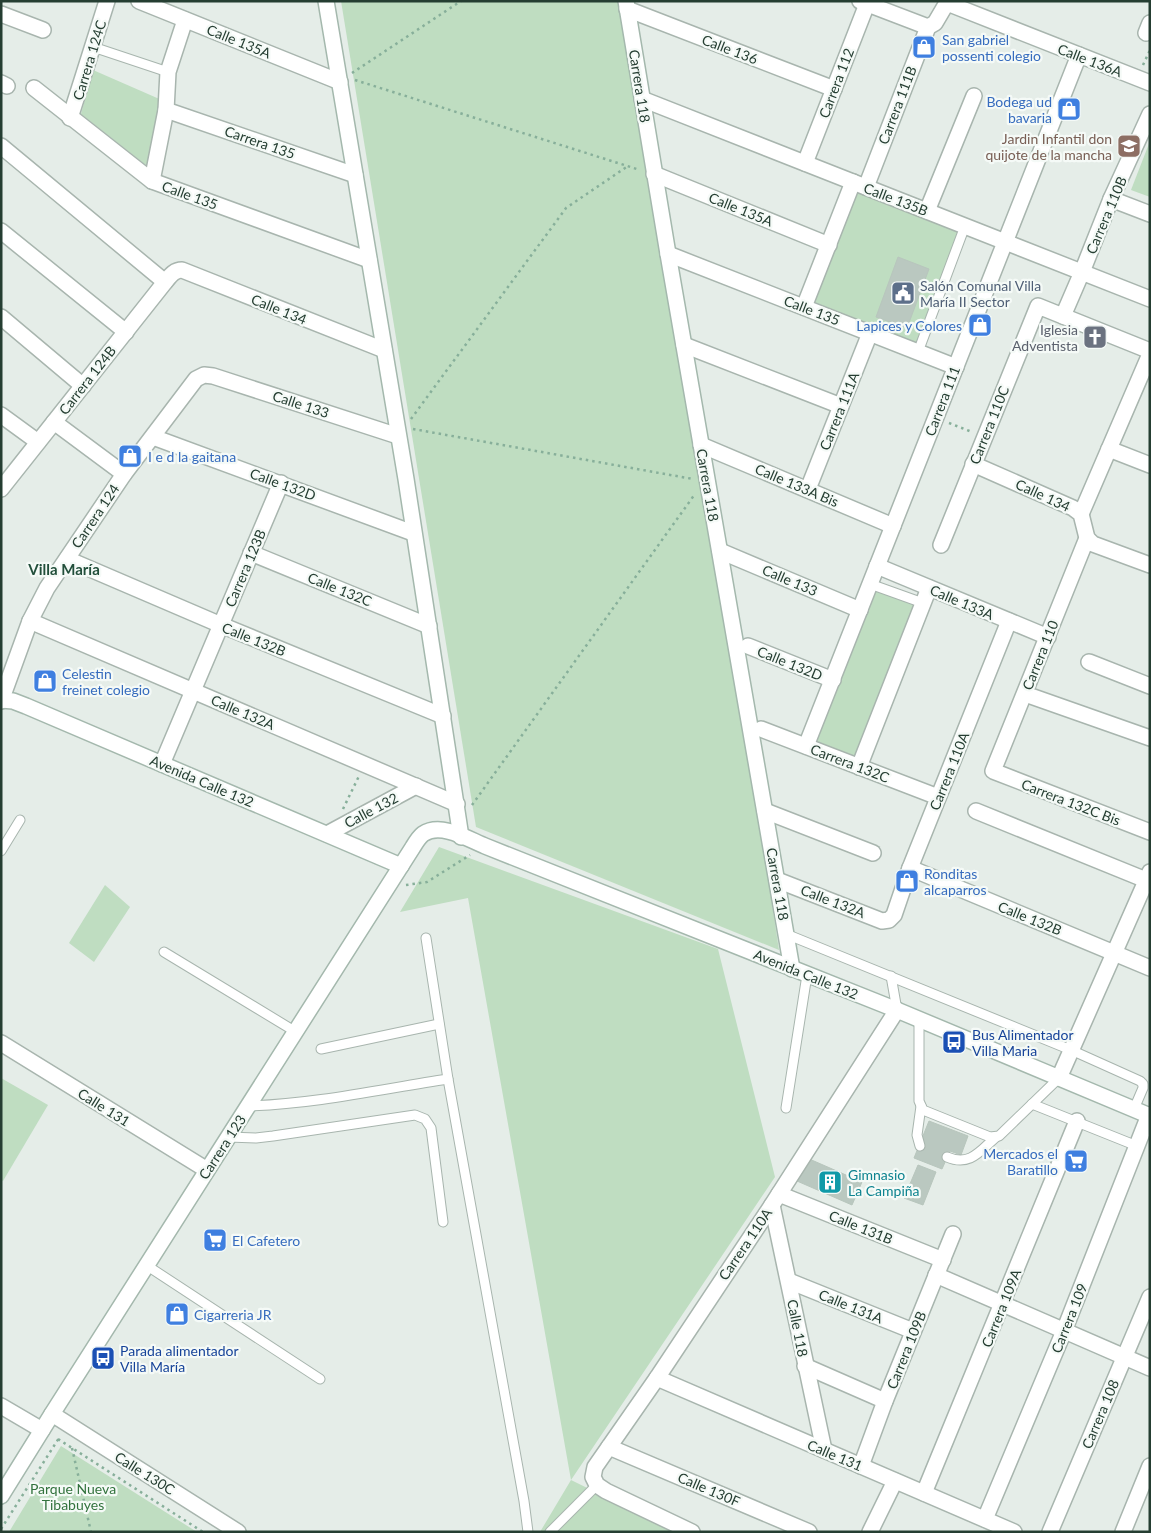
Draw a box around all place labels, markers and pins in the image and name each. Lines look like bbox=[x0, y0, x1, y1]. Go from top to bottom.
place label: San gabriel possenti colegio bbox=[942, 31, 1041, 64]
shop icon: San gabriel possenti colegio bbox=[911, 34, 937, 60]
place label: Bodega ud bavaria bbox=[986, 93, 1052, 126]
shop icon: Bodega ud bavaria bbox=[1056, 96, 1082, 122]
place label: Jardin Infantil don quijote de la mancha bbox=[985, 130, 1112, 163]
school or university icon: Jardin Infantil don quijote de la mancha bbox=[1116, 133, 1142, 159]
place label: Salón Comunal Villa María II Sector bbox=[920, 277, 1041, 310]
public building icon: Salón Comunal Villa María II Sector bbox=[890, 280, 916, 306]
shop icon: Lapices y Colores bbox=[967, 312, 993, 338]
place label: Lapices y Colores bbox=[856, 317, 962, 334]
place label: Iglesia Adventista bbox=[1012, 321, 1078, 354]
church icon: Iglesia Adventista bbox=[1082, 324, 1108, 350]
shop icon: I e d la gaitana bbox=[117, 443, 143, 469]
place label: I e d la gaitana bbox=[148, 448, 236, 465]
place label: Celestin freinet colegio bbox=[62, 665, 150, 698]
shop icon: Celestin freinet colegio bbox=[32, 668, 58, 694]
place label: Ronditas alcaparros bbox=[924, 865, 987, 898]
shop icon: Ronditas alcaparros bbox=[894, 868, 920, 894]
place label: Bus Alimentador Villa Maria bbox=[972, 1026, 1073, 1059]
bus stop icon: Bus Alimentador Villa Maria bbox=[941, 1029, 967, 1055]
place label: Mercados el Baratillo bbox=[983, 1145, 1058, 1178]
supermarket icon: Mercados el Baratillo bbox=[1063, 1148, 1089, 1174]
place label: Gimnasio La Campiña bbox=[848, 1166, 920, 1199]
building icon: Gimnasio La Campiña bbox=[817, 1169, 843, 1195]
supermarket icon: El Cafetero bbox=[202, 1227, 228, 1253]
place label: El Cafetero bbox=[232, 1232, 300, 1249]
shop icon: Cigarreria JR bbox=[164, 1301, 190, 1327]
place label: Cigarreria JR bbox=[194, 1306, 272, 1323]
place label: Parada alimentador Villa María bbox=[120, 1342, 239, 1375]
bus stop icon: Parada alimentador Villa María bbox=[90, 1345, 116, 1371]

